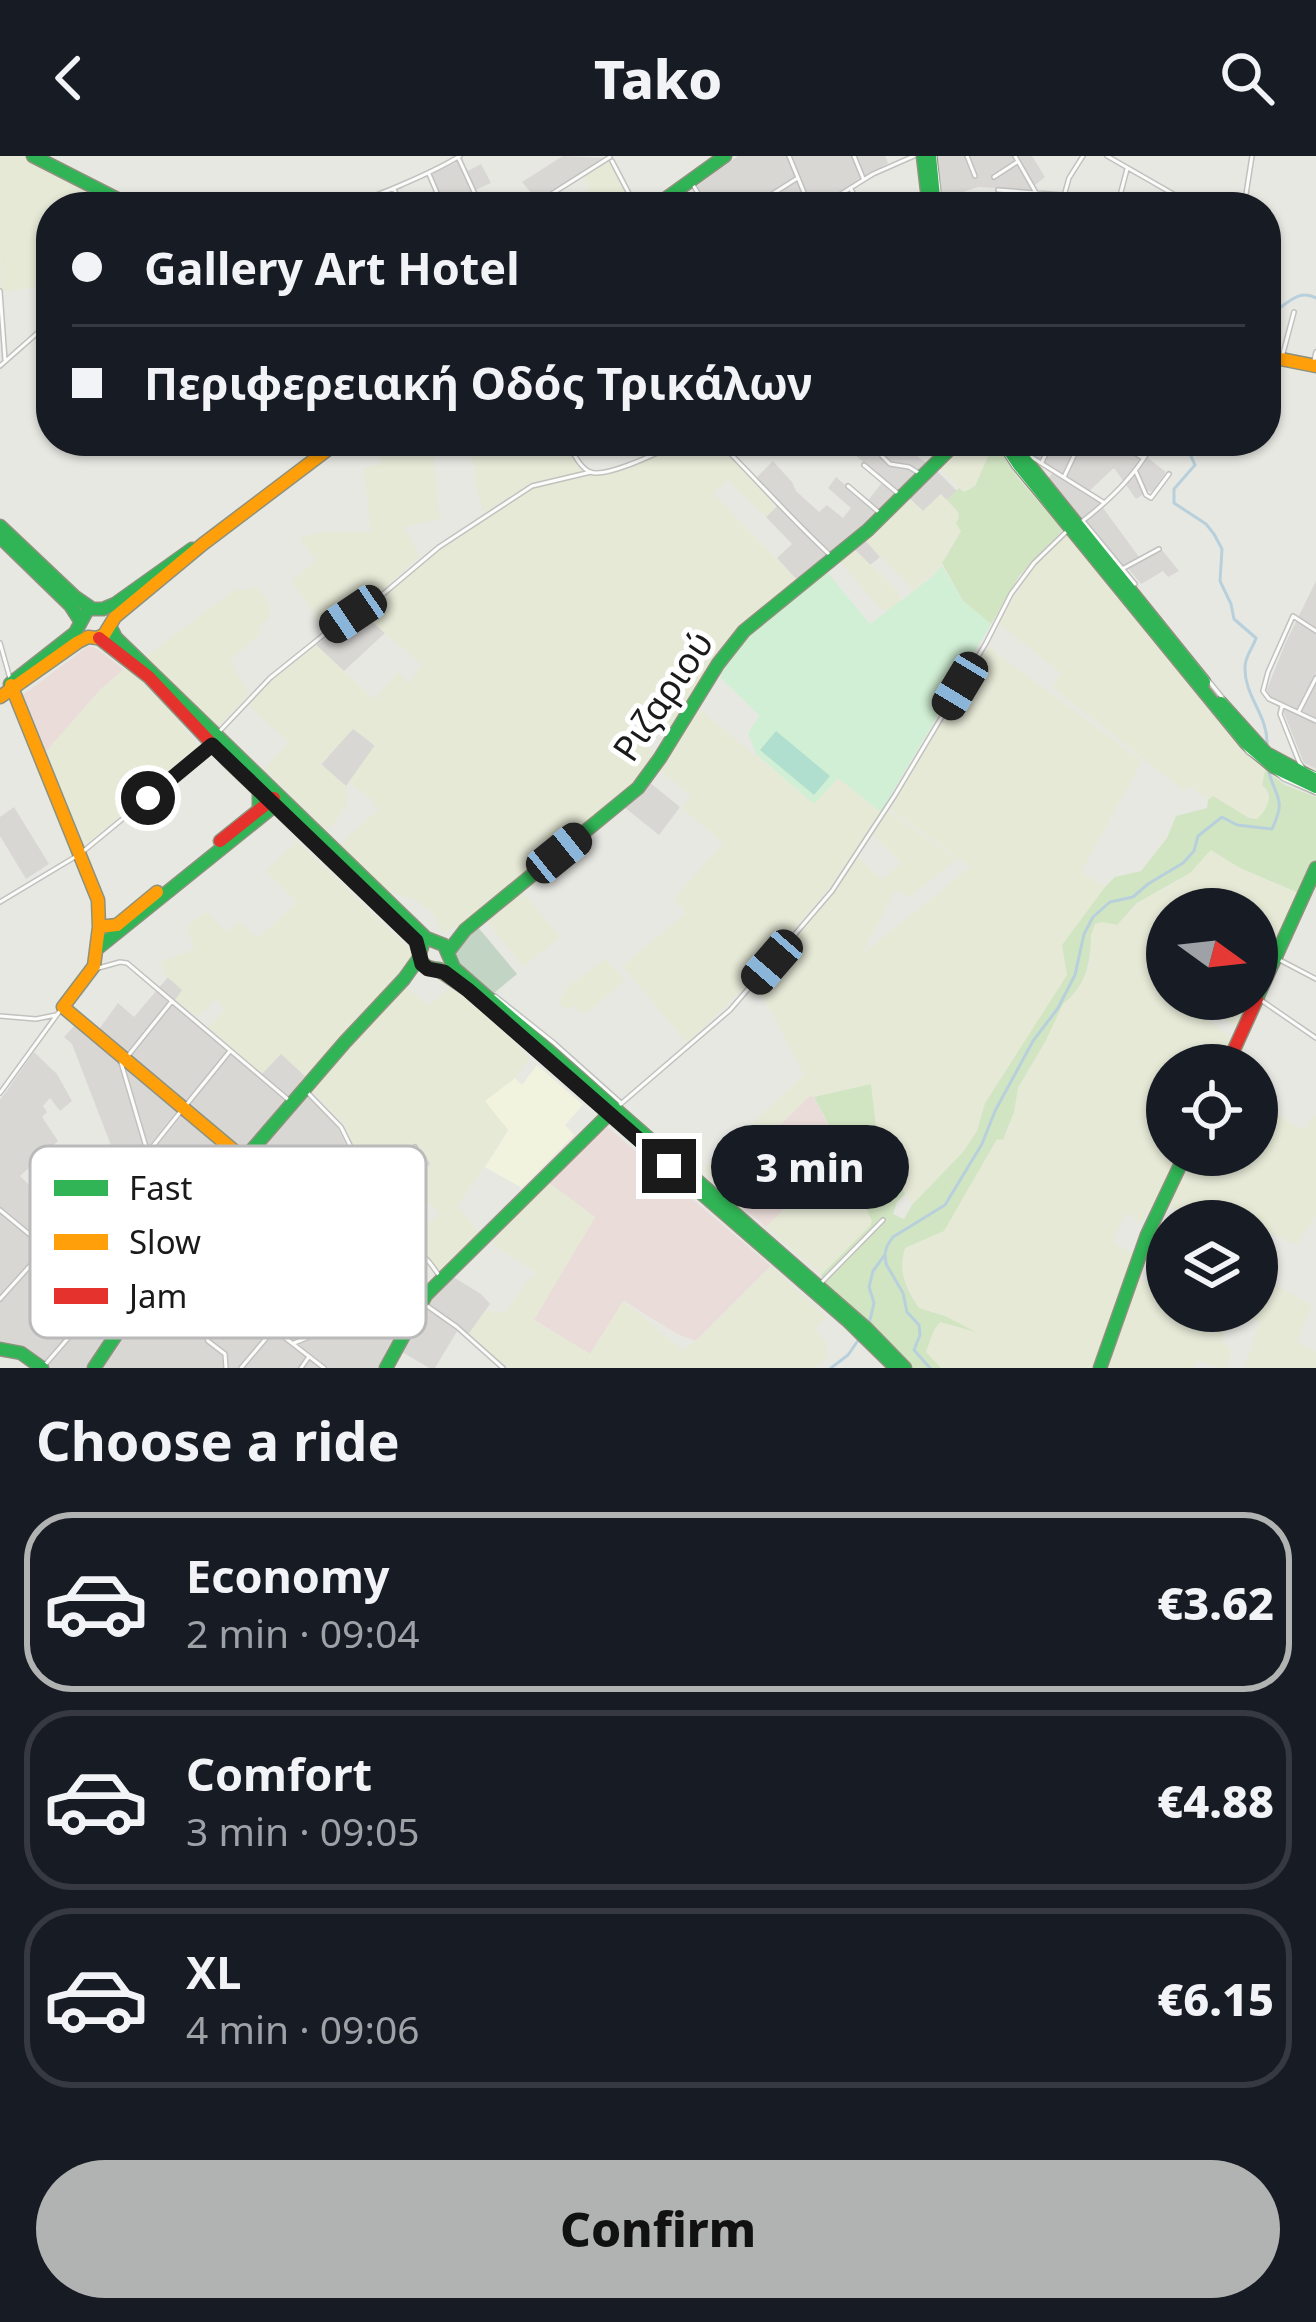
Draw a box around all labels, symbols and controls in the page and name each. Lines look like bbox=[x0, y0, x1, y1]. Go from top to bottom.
text: Tako bbox=[594, 41, 722, 115]
icon: back bbox=[36, 45, 102, 111]
icon: search bbox=[1214, 45, 1280, 111]
text: Gallery Art Hotel bbox=[144, 237, 520, 298]
text: Περιφερειακή Οδός Τρικάλων bbox=[144, 352, 812, 413]
car bbox=[313, 579, 393, 649]
street label: Ριζαριού bbox=[601, 621, 724, 770]
car bbox=[926, 646, 994, 726]
route start bbox=[121, 771, 175, 825]
car bbox=[520, 816, 598, 890]
north arrow bbox=[1146, 888, 1278, 1020]
map controls bbox=[1146, 888, 1278, 1332]
car bbox=[735, 923, 809, 1001]
button: locate bbox=[1146, 1044, 1278, 1176]
callout: 3 min bbox=[711, 1124, 909, 1208]
route end bbox=[642, 1139, 696, 1193]
text: 3 min bbox=[756, 1140, 864, 1193]
legend bbox=[30, 1146, 426, 1338]
text: Fast bbox=[129, 1165, 192, 1210]
button: layers bbox=[1146, 1200, 1278, 1332]
text: Slow bbox=[129, 1219, 201, 1264]
text: Jam bbox=[126, 1273, 187, 1318]
text: Choose a ride bbox=[36, 1403, 400, 1477]
text: Economy bbox=[186, 1545, 390, 1606]
icon: car bbox=[42, 1548, 150, 1656]
text: €3.62 bbox=[1157, 1572, 1274, 1633]
text: 2 min · 09:04 bbox=[186, 1606, 420, 1659]
text: Comfort bbox=[186, 1743, 372, 1804]
icon: car bbox=[42, 1746, 150, 1854]
text: €4.88 bbox=[1157, 1770, 1274, 1831]
text: 3 min · 09:05 bbox=[186, 1804, 420, 1857]
text: XL bbox=[186, 1941, 241, 2002]
icon: car bbox=[42, 1944, 150, 2052]
text: €6.15 bbox=[1157, 1968, 1274, 2029]
text: 4 min · 09:06 bbox=[186, 2002, 420, 2055]
button: Confirm bbox=[36, 2160, 1280, 2298]

